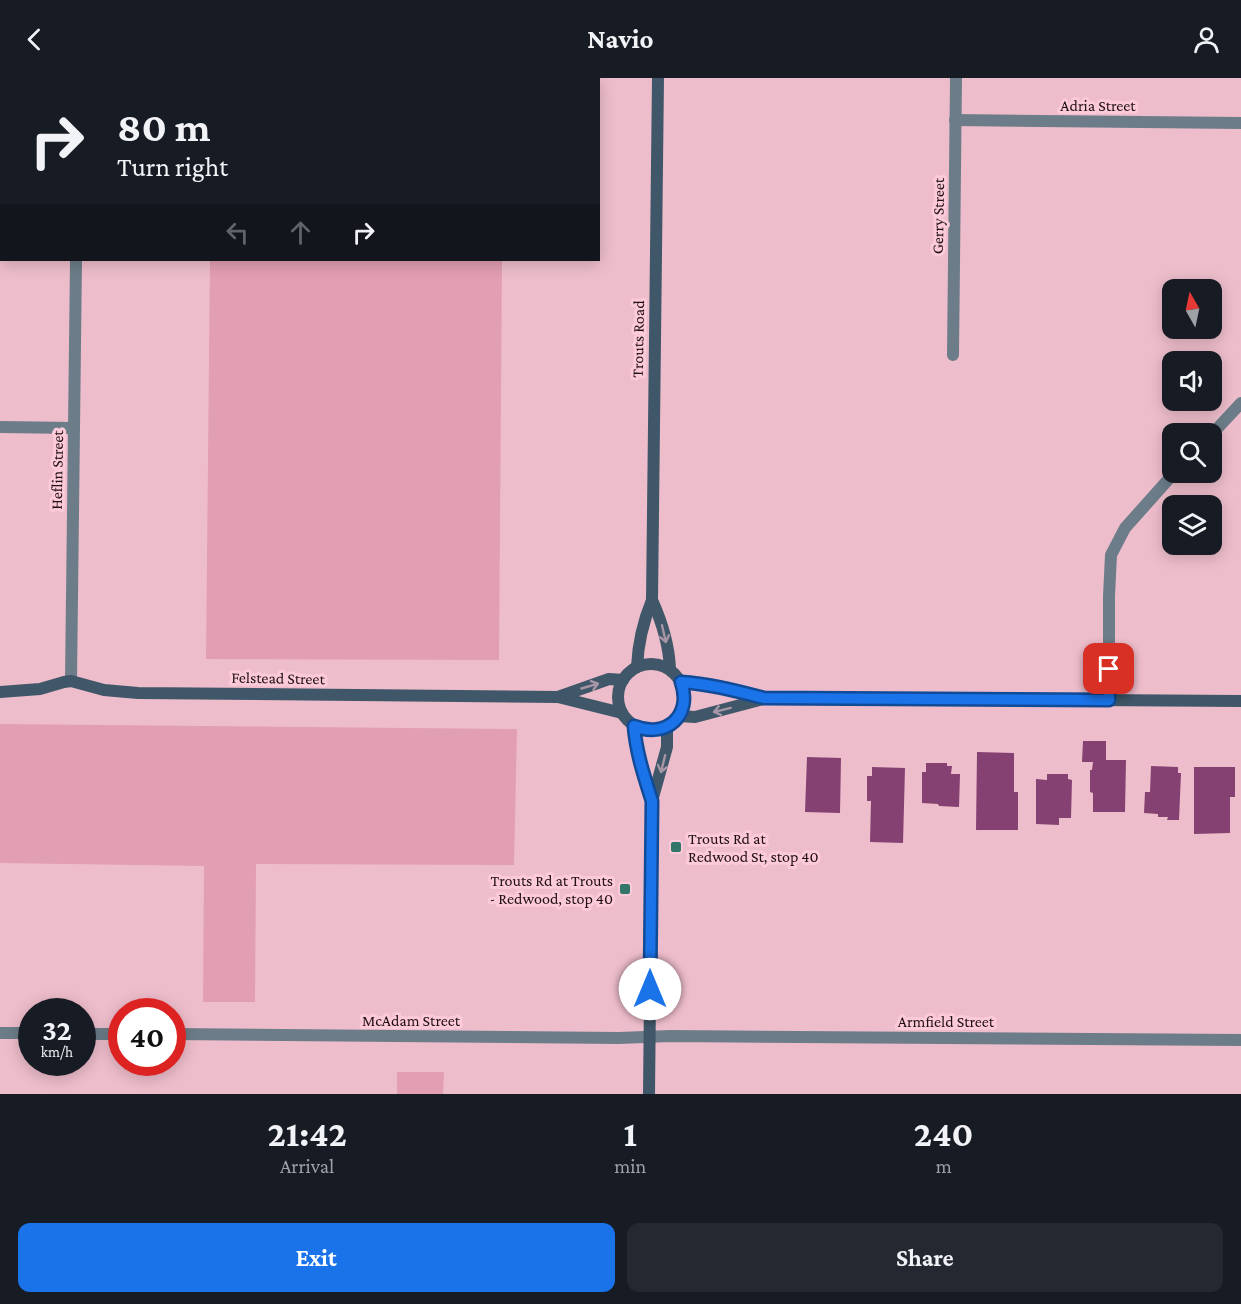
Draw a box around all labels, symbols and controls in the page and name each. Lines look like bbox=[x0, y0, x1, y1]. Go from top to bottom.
icon: back bbox=[18, 23, 51, 56]
icon: person bbox=[1190, 23, 1223, 56]
text: Navio bbox=[587, 24, 654, 54]
street label: Adria Street bbox=[1060, 97, 1136, 114]
icon: right bbox=[18, 102, 96, 180]
text: 80 m bbox=[117, 103, 211, 150]
text: Turn right bbox=[117, 152, 228, 182]
street label: Gerry Street bbox=[929, 177, 948, 254]
icon: left bbox=[221, 216, 254, 249]
icon: ahead bbox=[284, 216, 317, 249]
icon: right bbox=[347, 216, 380, 249]
north arrow bbox=[1162, 279, 1222, 339]
map controls bbox=[1162, 279, 1222, 555]
street label: Trouts Road bbox=[629, 300, 647, 378]
button: sound bbox=[1162, 351, 1222, 411]
button: search bbox=[1162, 423, 1222, 483]
street label: Heflin Street bbox=[48, 429, 66, 510]
button: layers bbox=[1162, 495, 1222, 555]
one-way arrow bbox=[659, 624, 671, 643]
pin bbox=[1083, 643, 1134, 694]
icon: arrive bbox=[1092, 652, 1125, 685]
street label: Felstead Street bbox=[231, 669, 326, 687]
one-way arrow bbox=[580, 680, 599, 691]
one-way arrow bbox=[713, 705, 732, 717]
one-way arrow bbox=[656, 754, 668, 773]
place label: Trouts Rd at Redwood St, stop 40 bbox=[688, 830, 819, 866]
marker: Trouts Rd at Redwood St, stop 40 bbox=[669, 840, 683, 854]
place label: Trouts Rd at Trouts - Redwood, stop 40 bbox=[489, 872, 613, 908]
marker: Trouts Rd at Trouts - Redwood, stop 40 bbox=[618, 882, 632, 896]
position arrow bbox=[618, 957, 682, 1021]
speed limit sign: 40 bbox=[108, 998, 186, 1076]
street label: McAdam Street bbox=[362, 1012, 461, 1029]
text: 32 bbox=[42, 1013, 72, 1046]
street label: Armfield Street bbox=[898, 1013, 995, 1030]
text: km/h bbox=[41, 1044, 73, 1060]
text: 21:42 bbox=[268, 1114, 347, 1154]
text: 1 bbox=[624, 1114, 637, 1154]
text: 240 bbox=[914, 1114, 973, 1154]
text: Arrival bbox=[280, 1155, 334, 1177]
text: min bbox=[614, 1155, 646, 1177]
text: m bbox=[936, 1155, 952, 1177]
button: Exit bbox=[18, 1223, 615, 1292]
button: Share bbox=[627, 1223, 1223, 1292]

